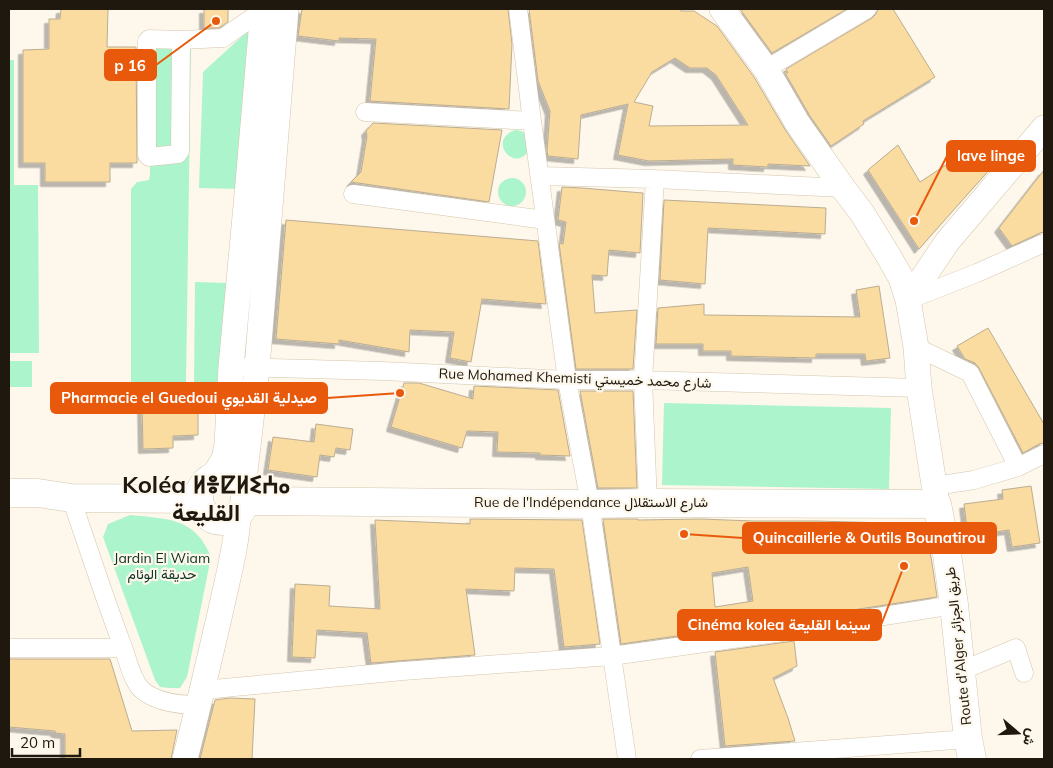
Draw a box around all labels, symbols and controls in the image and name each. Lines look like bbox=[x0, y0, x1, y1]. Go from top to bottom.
callout: p 16 bbox=[105, 50, 156, 80]
text: p 16 bbox=[114, 56, 146, 75]
callout: lave linge bbox=[947, 141, 1035, 171]
text: lave linge bbox=[957, 146, 1025, 165]
street label: Rue Mohamed Khemisti شارع محمد خميستي bbox=[438, 364, 712, 395]
callout: Pharmacie el Guedoui صيدلية القديوي bbox=[51, 383, 327, 413]
text: Pharmacie el Guedoui صيدلية القديوي bbox=[61, 388, 317, 411]
district label: Koléa ⵍⴻⵇⵍⵉⵄⴰ القليعة bbox=[122, 469, 290, 527]
street label: Rue de l'Indépendance شارع الاستقلال bbox=[474, 493, 708, 513]
callout: Quincaillerie & Outils Bounatirou bbox=[743, 523, 996, 553]
text: Quincaillerie & Outils Bounatirou bbox=[753, 528, 985, 547]
park label: Jardin El Wiam حديقة الوئام bbox=[114, 549, 210, 583]
street label: Route d'Alger طريق الجزائر bbox=[941, 566, 975, 726]
callout: Cinéma kolea سينما القليعة bbox=[678, 610, 881, 640]
text: Cinéma kolea سينما القليعة bbox=[688, 615, 870, 634]
north arrow bbox=[993, 708, 1043, 758]
scale bar bbox=[12, 726, 80, 758]
text: ش bbox=[1019, 726, 1042, 748]
text: 20 m bbox=[20, 733, 55, 752]

